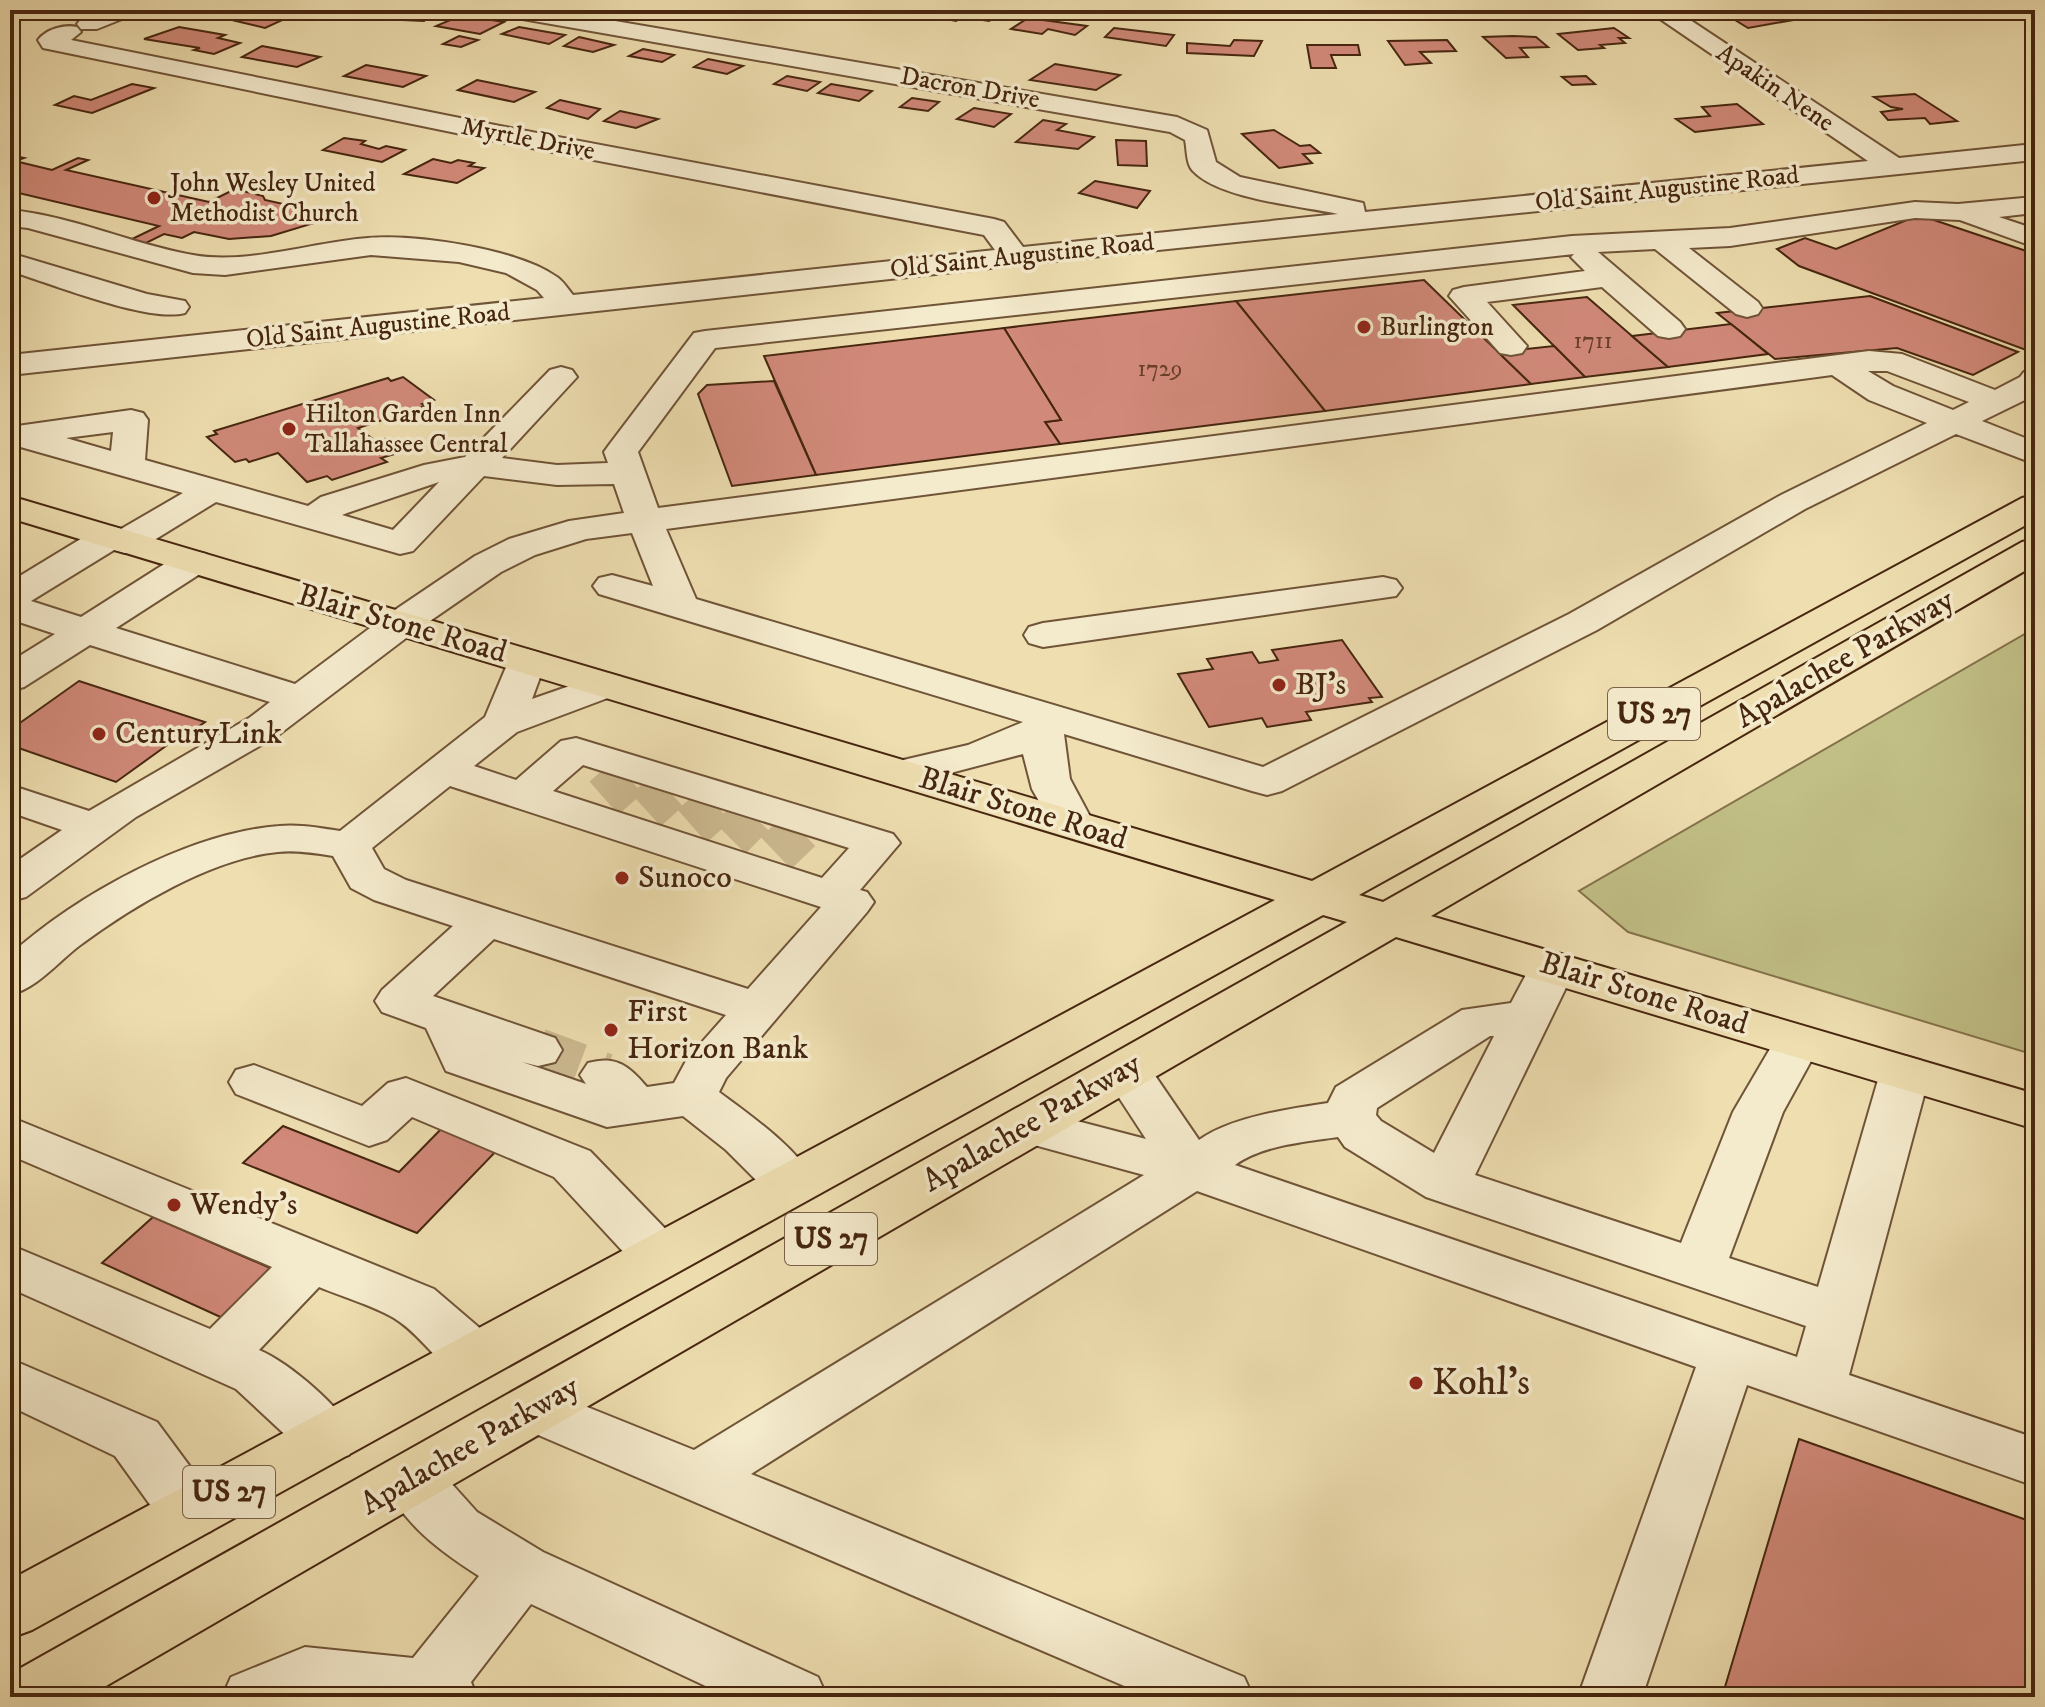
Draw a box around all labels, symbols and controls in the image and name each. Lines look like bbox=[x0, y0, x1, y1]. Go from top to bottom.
street label: Apakin Nene bbox=[1710, 36, 1840, 140]
street label: Dacron Drive bbox=[898, 60, 1042, 116]
street label: Myrtle Drive bbox=[458, 110, 598, 168]
street label: Old Saint Augustine Road bbox=[1533, 159, 1801, 219]
place label: John Wesley United Methodist Church bbox=[168, 167, 375, 230]
marker: John Wesley United Methodist Church bbox=[145, 189, 163, 207]
street label: Old Saint Augustine Road bbox=[888, 226, 1156, 286]
street label: Old Saint Augustine Road bbox=[244, 296, 512, 356]
place label: Burlington bbox=[1380, 311, 1494, 344]
marker: Burlington bbox=[1355, 318, 1373, 336]
house number: 1711 bbox=[1573, 326, 1613, 356]
house number: 1729 bbox=[1137, 354, 1183, 384]
place label: Hilton Garden Inn Tallahassee Central bbox=[305, 398, 508, 461]
marker: Hilton Garden Inn Tallahassee Central bbox=[280, 420, 298, 438]
street label: Blair Stone Road bbox=[293, 575, 511, 673]
street label: Apalachee Parkway bbox=[1729, 580, 1962, 738]
place label: BJ's bbox=[1295, 665, 1346, 705]
marker: BJ's bbox=[1270, 676, 1288, 694]
road number: US 27 bbox=[1608, 688, 1700, 740]
place label: CenturyLink bbox=[115, 714, 282, 754]
marker: CenturyLink bbox=[90, 725, 108, 743]
street label: Blair Stone Road bbox=[914, 758, 1132, 860]
place label: Sunoco bbox=[638, 858, 732, 898]
marker: Sunoco bbox=[613, 869, 631, 887]
street label: Blair Stone Road bbox=[1535, 943, 1753, 1045]
place label: First Horizon Bank bbox=[627, 992, 809, 1069]
marker: First Horizon Bank bbox=[602, 1021, 620, 1039]
street label: Apalachee Parkway bbox=[916, 1044, 1149, 1202]
place label: Wendy's bbox=[189, 1185, 297, 1225]
marker: Wendy's bbox=[165, 1196, 183, 1214]
road number: US 27 bbox=[785, 1213, 877, 1265]
place label: Kohl's bbox=[1432, 1359, 1530, 1407]
street label: Apalachee Parkway bbox=[354, 1367, 587, 1525]
marker: Kohl's bbox=[1407, 1374, 1425, 1392]
road number: US 27 bbox=[183, 1466, 275, 1518]

